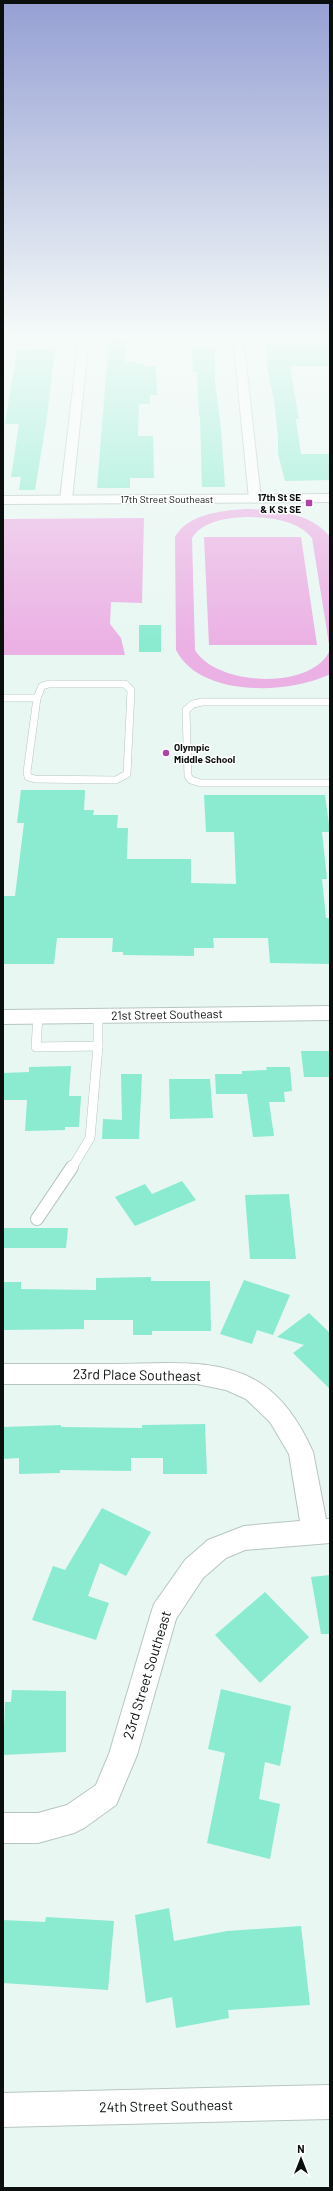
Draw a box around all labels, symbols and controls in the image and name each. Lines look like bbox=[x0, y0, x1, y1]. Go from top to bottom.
place label: 17th St SE & K St SE bbox=[258, 491, 301, 515]
street label: 17th Street Southeast bbox=[121, 493, 214, 505]
marker: 17th St SE & K St SE bbox=[304, 498, 314, 508]
place label: Olympic Middle School bbox=[174, 741, 235, 765]
marker: Olympic Middle School bbox=[161, 748, 171, 758]
street label: 21st Street Southeast bbox=[111, 1006, 223, 1022]
street label: 23rd Place Southeast bbox=[73, 1365, 201, 1384]
street label: 23rd Street Southeast bbox=[119, 1609, 174, 1741]
street label: 24th Street Southeast bbox=[99, 2096, 233, 2115]
north arrow bbox=[281, 2139, 321, 2179]
text: N bbox=[297, 2142, 305, 2155]

